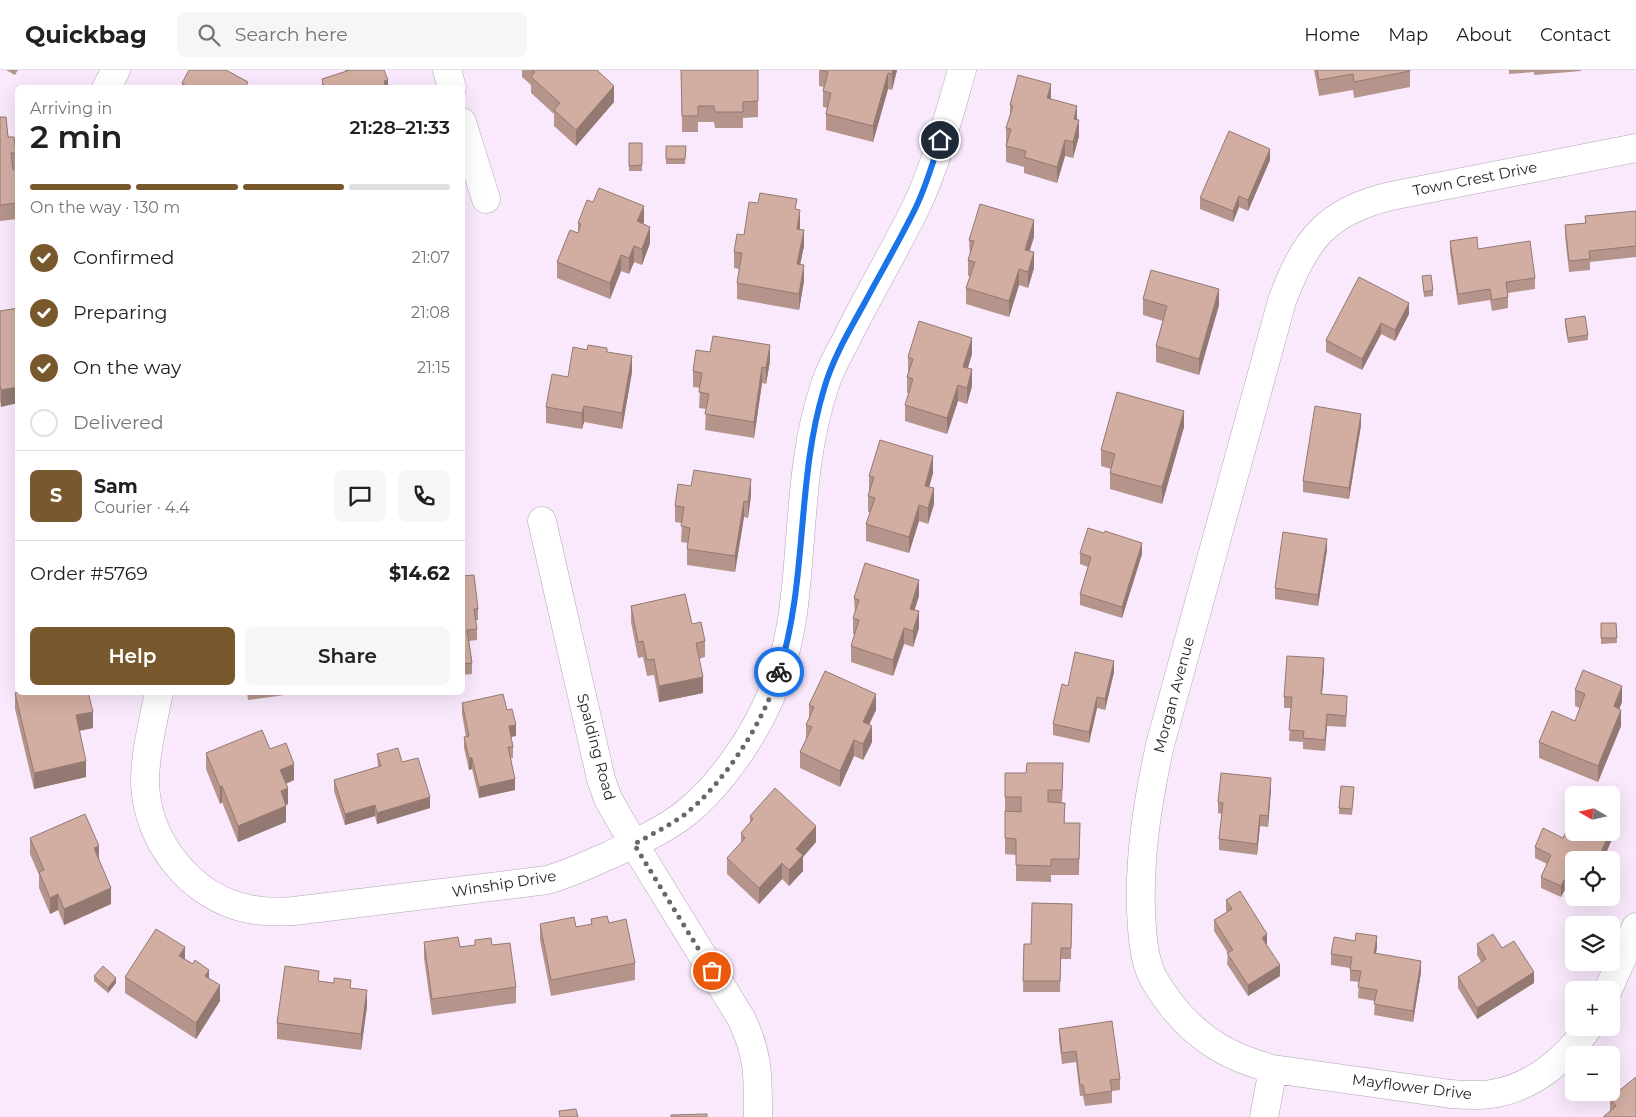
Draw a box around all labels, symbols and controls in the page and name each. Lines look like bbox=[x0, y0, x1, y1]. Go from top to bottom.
search box bbox=[177, 12, 527, 57]
text: Quickbag bbox=[25, 20, 147, 49]
icon: search bbox=[195, 21, 223, 49]
text: Search here bbox=[235, 23, 348, 46]
text: Home bbox=[1304, 24, 1360, 46]
text: Map bbox=[1388, 24, 1428, 46]
text: About bbox=[1456, 24, 1512, 46]
text: Contact bbox=[1540, 24, 1611, 46]
text: Arriving in bbox=[30, 99, 112, 118]
text: 21:28–21:33 bbox=[349, 116, 450, 139]
text: 2 min bbox=[30, 117, 122, 156]
pin bbox=[919, 119, 961, 161]
icon: home bbox=[926, 126, 954, 154]
street label: Town Crest Drive bbox=[1411, 157, 1539, 200]
text: On the way · 130 m bbox=[30, 198, 180, 217]
icon: check bbox=[30, 244, 58, 272]
text: Confirmed bbox=[73, 246, 174, 269]
text: 21:07 bbox=[412, 248, 450, 267]
icon: check bbox=[30, 299, 58, 327]
text: Preparing bbox=[73, 301, 168, 324]
text: 21:08 bbox=[411, 303, 450, 322]
icon: check bbox=[30, 354, 58, 382]
text: On the way bbox=[73, 356, 181, 379]
text: 21:15 bbox=[417, 358, 450, 377]
text: Delivered bbox=[73, 411, 164, 434]
button: chat bbox=[334, 470, 386, 522]
button: phone bbox=[398, 470, 450, 522]
text: Sam bbox=[94, 475, 138, 498]
text: S bbox=[50, 484, 62, 507]
text: Courier · 4.4 bbox=[94, 498, 190, 517]
text: Order #5769 bbox=[30, 562, 148, 585]
text: $14.62 bbox=[389, 562, 450, 585]
button: Help bbox=[30, 627, 235, 685]
button: Share bbox=[245, 627, 450, 685]
street label: Morgan Avenue bbox=[1149, 635, 1198, 755]
courier bbox=[754, 647, 804, 697]
icon: bike bbox=[765, 658, 793, 686]
street label: Spalding Road bbox=[573, 691, 620, 802]
north arrow bbox=[1565, 786, 1620, 841]
map controls bbox=[1565, 786, 1620, 1101]
button: locate bbox=[1565, 851, 1620, 906]
street label: Winship Drive bbox=[450, 866, 557, 901]
button: layers bbox=[1565, 916, 1620, 971]
pin bbox=[691, 950, 733, 992]
icon: bag bbox=[698, 957, 726, 985]
button: + bbox=[1565, 981, 1620, 1036]
button: − bbox=[1565, 1046, 1620, 1101]
street label: Mayflower Drive bbox=[1351, 1070, 1473, 1103]

